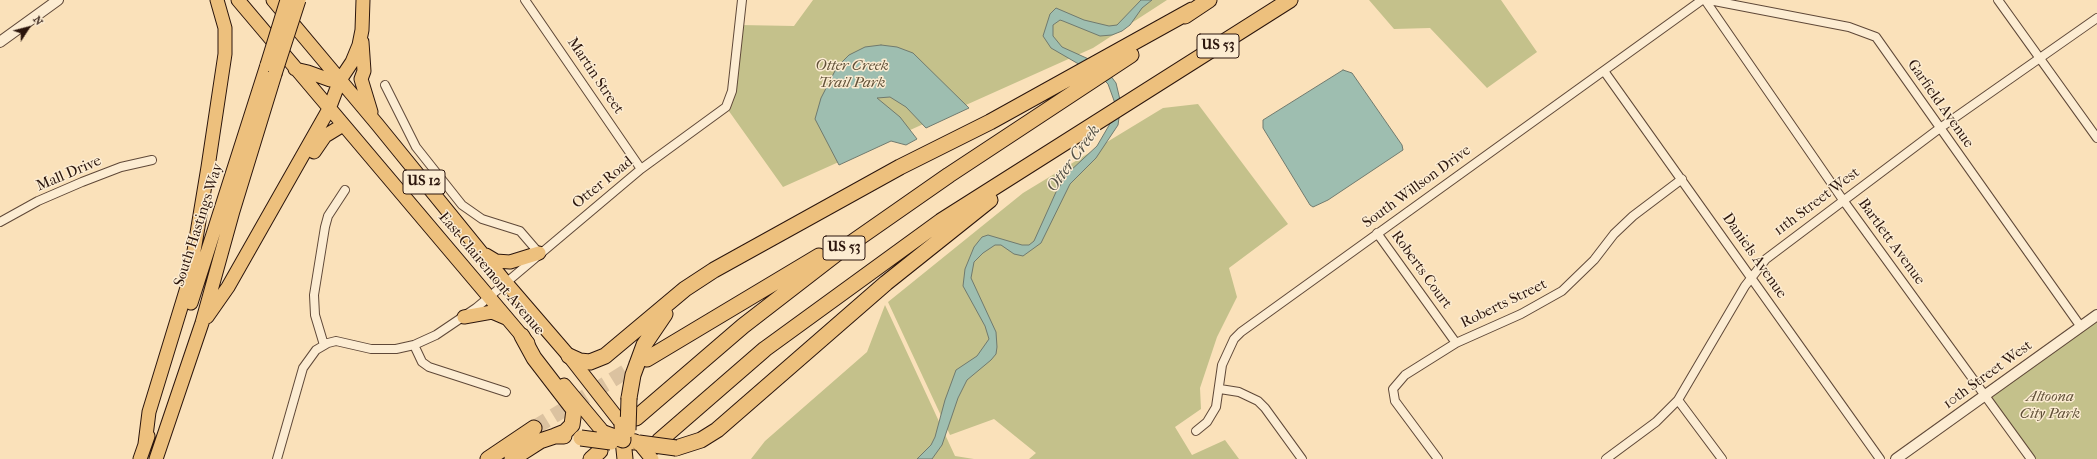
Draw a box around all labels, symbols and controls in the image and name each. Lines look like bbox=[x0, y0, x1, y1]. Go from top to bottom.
north arrow bbox=[8, 8, 48, 48]
text: N bbox=[30, 13, 46, 28]
street label: Martin Street bbox=[563, 34, 627, 118]
road number: US 53 bbox=[1197, 34, 1239, 58]
street label: Garfield Avenue bbox=[1903, 56, 1977, 152]
park label: Otter Creek Trail Park bbox=[815, 57, 889, 92]
water label: Otter Creek bbox=[1043, 122, 1105, 196]
street label: South Willson Drive bbox=[1359, 142, 1475, 232]
street label: Mall Drive bbox=[34, 152, 104, 196]
street label: Otter Road bbox=[569, 153, 637, 213]
street label: South Hastings Way bbox=[171, 161, 227, 289]
street label: 11th Street West bbox=[1771, 164, 1863, 240]
road number: US 12 bbox=[403, 170, 445, 194]
street label: Bartlett Avenue bbox=[1854, 195, 1928, 289]
street label: East Clairemont Avenue bbox=[434, 209, 548, 339]
street label: Daniels Avenue bbox=[1718, 210, 1790, 302]
street label: Roberts Court bbox=[1387, 228, 1455, 312]
road number: US 53 bbox=[823, 236, 865, 260]
street label: Roberts Street bbox=[1458, 275, 1550, 333]
street label: 10th Street West bbox=[1940, 337, 2036, 413]
park label: Altoona City Park bbox=[2020, 388, 2080, 423]

